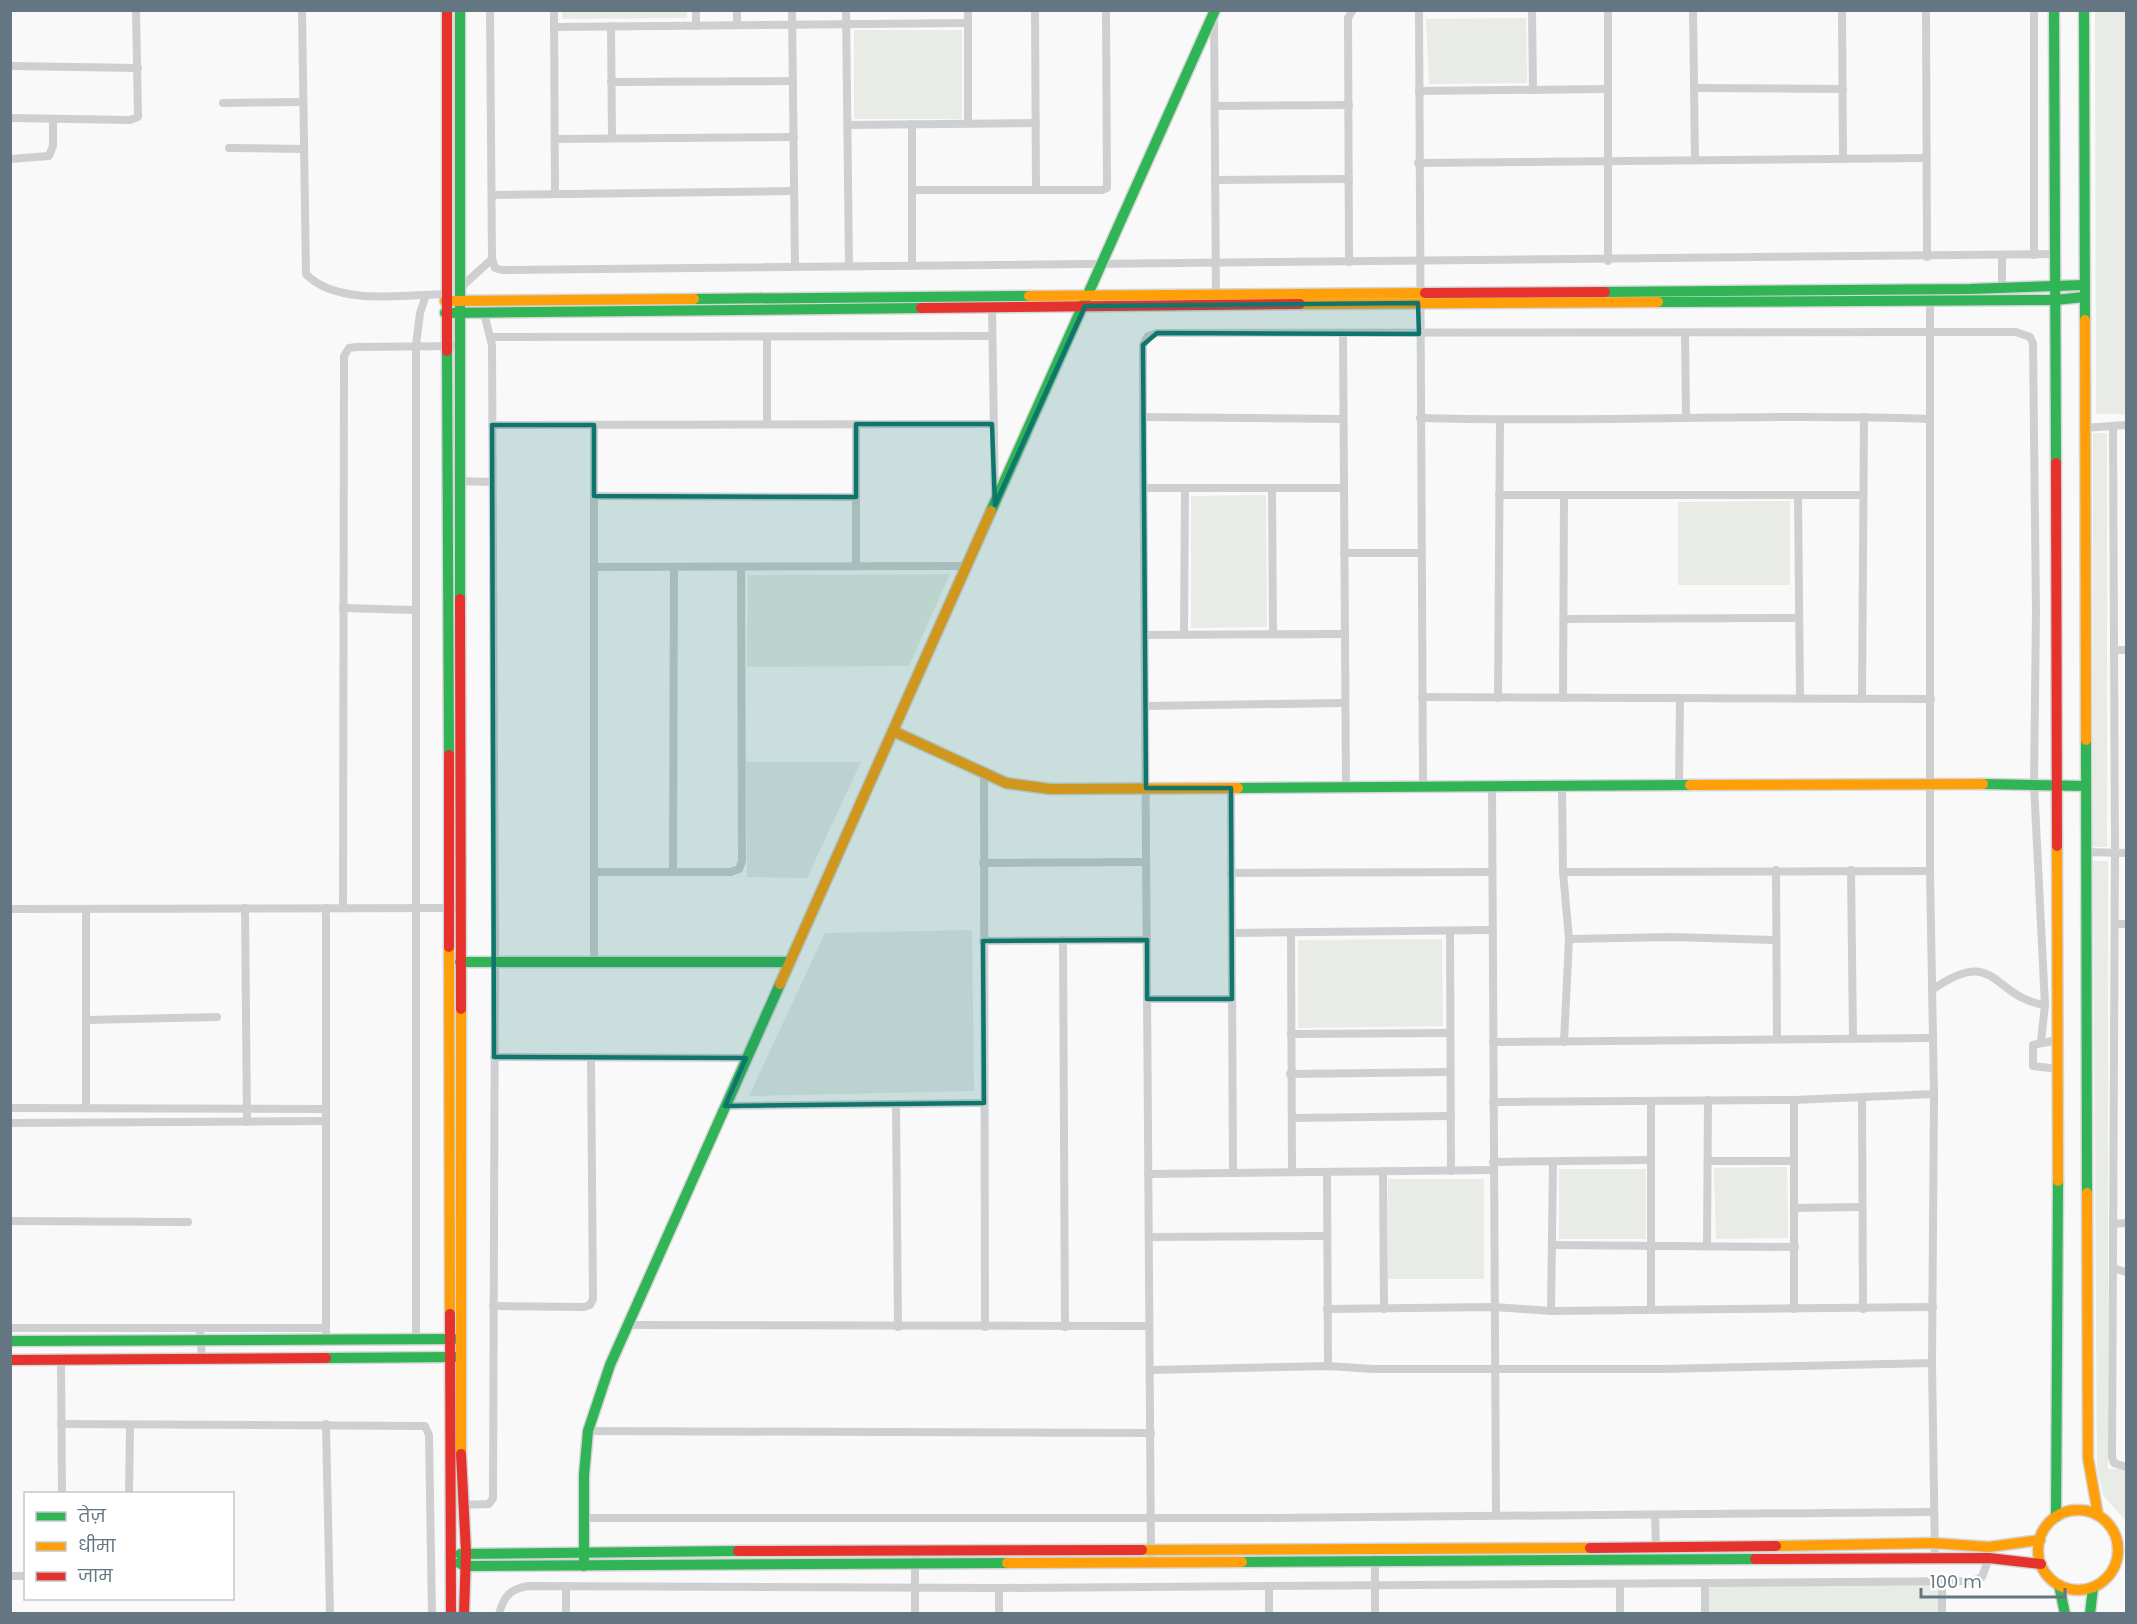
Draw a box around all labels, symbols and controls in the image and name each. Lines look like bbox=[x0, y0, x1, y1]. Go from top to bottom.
legend bbox=[24, 1492, 234, 1600]
text: तेज़ bbox=[77, 1503, 106, 1528]
text: धीमा bbox=[78, 1533, 116, 1558]
scale bar bbox=[1921, 1561, 2065, 1599]
text: जाम bbox=[77, 1563, 113, 1588]
text: 100 m bbox=[1930, 1569, 1982, 1594]

